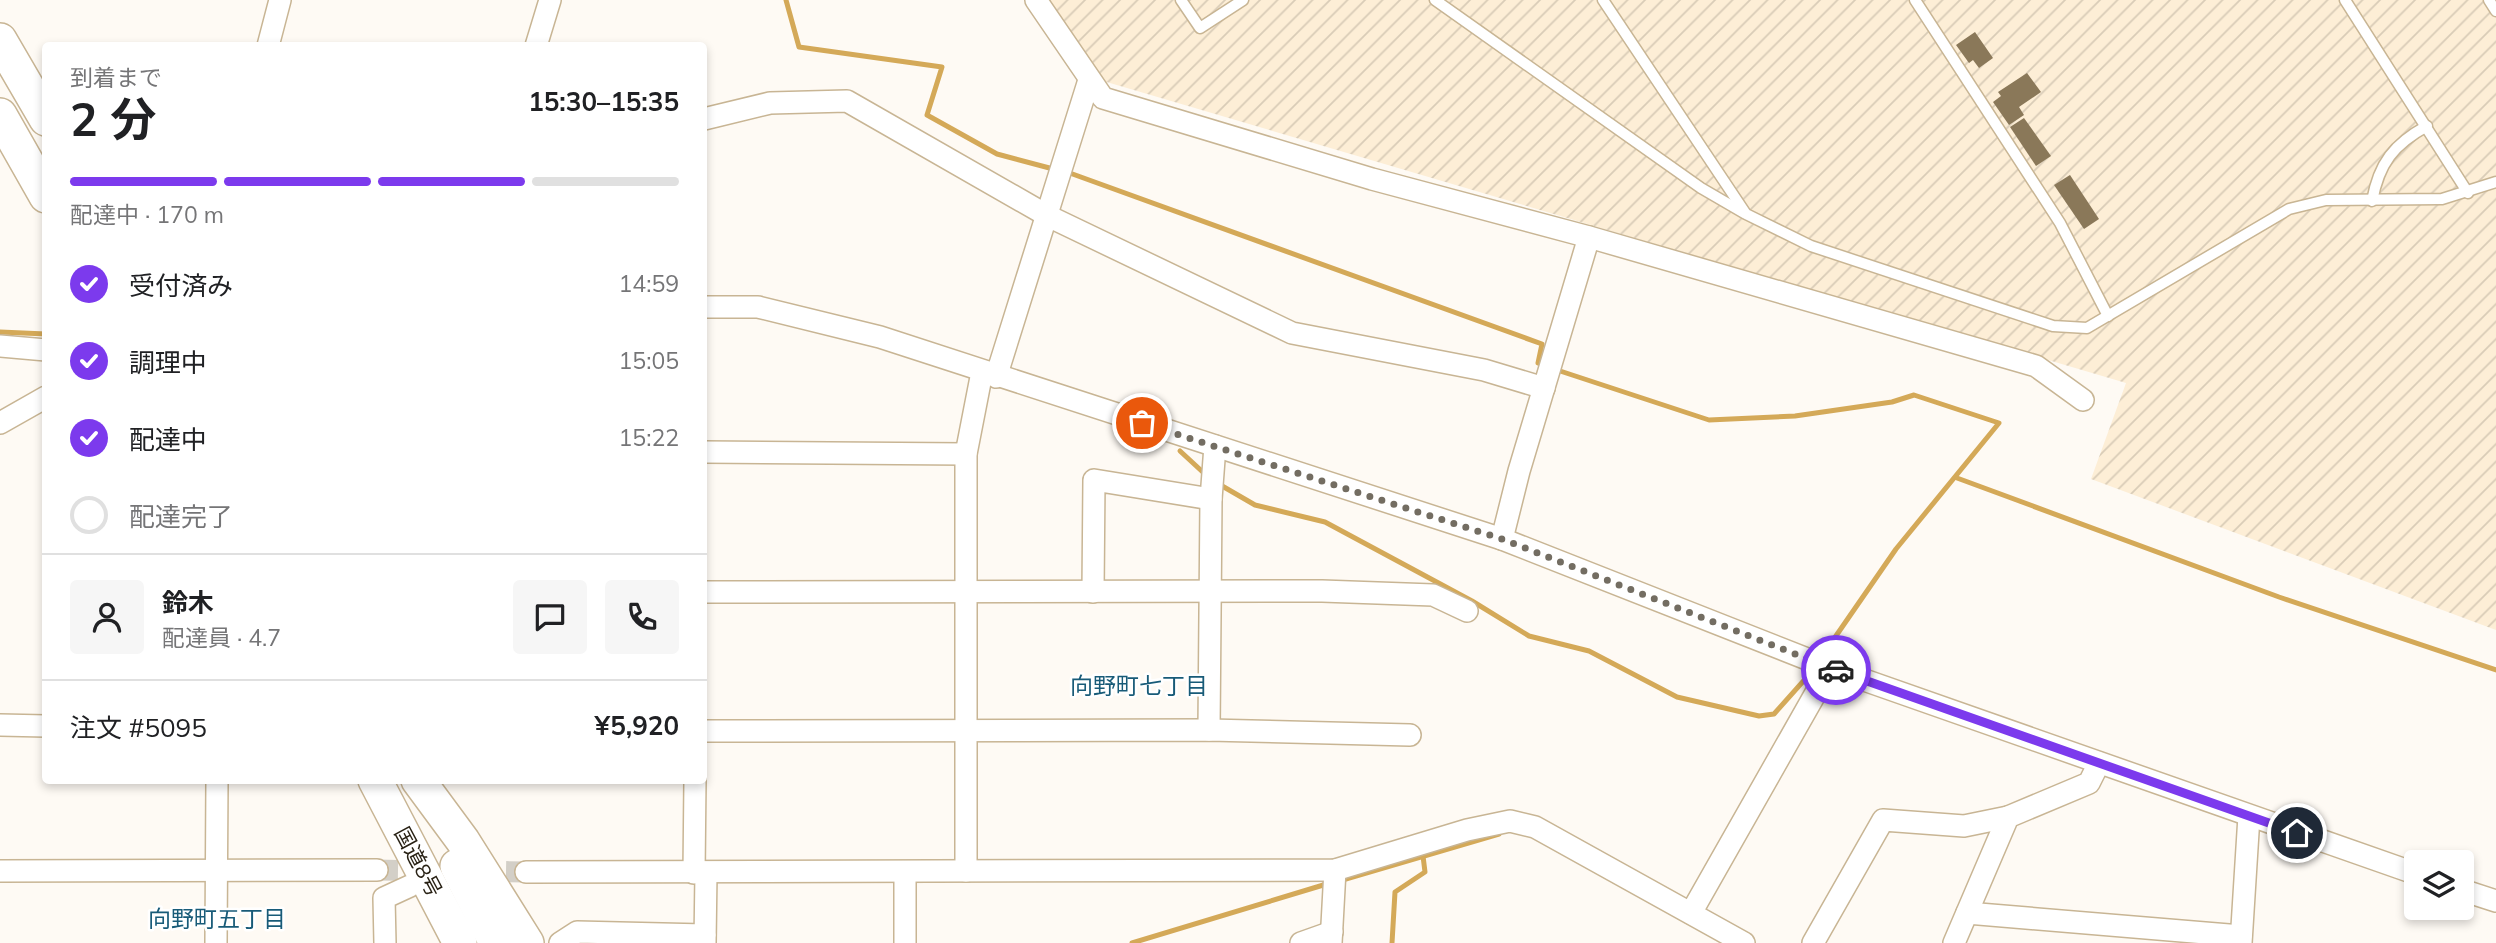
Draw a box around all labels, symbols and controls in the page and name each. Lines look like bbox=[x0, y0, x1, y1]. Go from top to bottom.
text: 到着まで bbox=[70, 63, 162, 92]
text: 15:30–15:35 bbox=[528, 85, 679, 118]
text: 2 分 bbox=[70, 90, 156, 148]
text: 配達中 · 170 m bbox=[70, 200, 224, 229]
icon: check bbox=[70, 265, 108, 303]
text: 受付済み bbox=[129, 269, 233, 302]
text: 14:59 bbox=[619, 269, 679, 298]
icon: check bbox=[70, 342, 108, 380]
text: 調理中 bbox=[129, 346, 207, 379]
text: 15:05 bbox=[619, 346, 679, 375]
pin bbox=[1112, 393, 1172, 453]
icon: bag bbox=[1123, 404, 1161, 442]
icon: check bbox=[70, 419, 108, 457]
text: 配達中 bbox=[129, 423, 207, 456]
text: 15:22 bbox=[619, 423, 679, 452]
text: 配達完了 bbox=[129, 500, 233, 533]
button: person bbox=[70, 580, 144, 654]
button: chat bbox=[513, 580, 587, 654]
button: phone bbox=[605, 580, 679, 654]
text: 鈴木 bbox=[162, 586, 214, 619]
text: 配達員 · 4.7 bbox=[162, 623, 281, 652]
courier bbox=[1801, 635, 1871, 705]
icon: car bbox=[1817, 651, 1855, 689]
district label: 向野町七丁目 bbox=[1070, 671, 1208, 700]
text: ¥5,920 bbox=[595, 709, 679, 742]
text: 注文 #5095 bbox=[70, 711, 207, 744]
pin bbox=[2267, 803, 2327, 863]
icon: home bbox=[2278, 814, 2316, 852]
street label: 国道8号 bbox=[390, 822, 448, 901]
map controls bbox=[2404, 850, 2474, 920]
button: layers bbox=[2404, 850, 2474, 920]
district label: 向野町五丁目 bbox=[148, 904, 286, 933]

